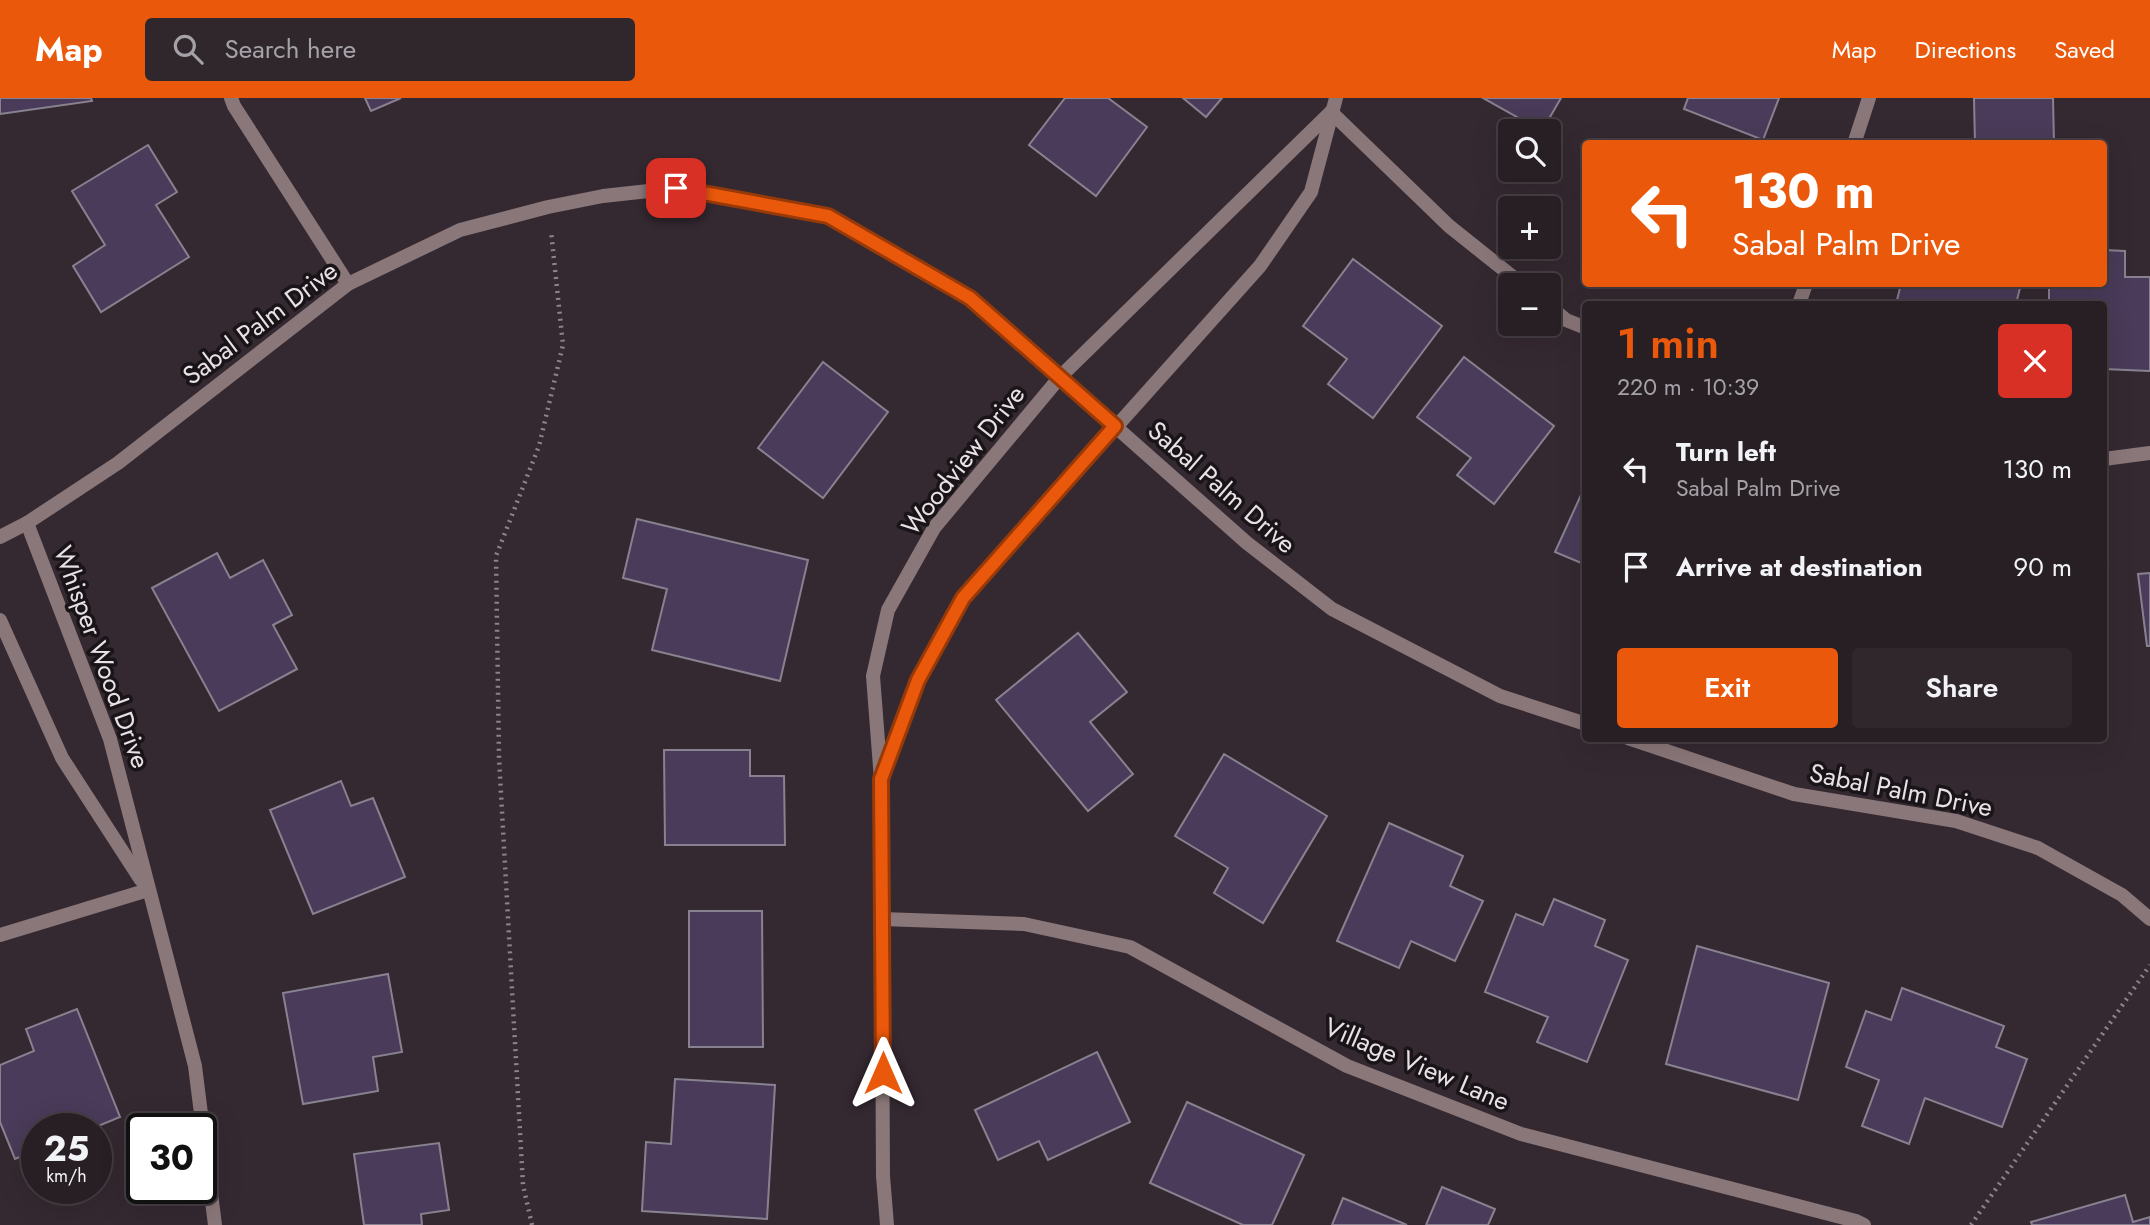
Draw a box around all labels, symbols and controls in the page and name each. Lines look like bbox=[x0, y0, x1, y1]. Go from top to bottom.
search box bbox=[145, 18, 635, 81]
text: Map bbox=[35, 26, 103, 73]
icon: search bbox=[169, 30, 207, 68]
text: Search here bbox=[225, 30, 356, 68]
text: Map bbox=[1832, 32, 1877, 67]
text: Directions bbox=[1915, 32, 2016, 67]
text: Saved bbox=[2054, 32, 2115, 67]
map controls bbox=[1498, 119, 1561, 336]
button: search bbox=[1498, 119, 1561, 182]
text: 130 m bbox=[1732, 156, 1875, 226]
pin bbox=[646, 158, 706, 218]
icon: left bbox=[1617, 168, 1708, 259]
icon: arrive bbox=[657, 169, 695, 207]
button: + bbox=[1498, 196, 1561, 259]
text: Sabal Palm Drive bbox=[1732, 221, 1961, 267]
street label: Sabal Palm Drive bbox=[174, 252, 346, 394]
button: − bbox=[1498, 273, 1561, 336]
text: 1 min bbox=[1617, 313, 1719, 374]
button: close bbox=[1998, 324, 2072, 398]
text: 220 m · 10:39 bbox=[1617, 370, 1759, 404]
street label: Woodview Drive bbox=[892, 377, 1034, 543]
street label: Sabal Palm Drive bbox=[1139, 412, 1305, 562]
text: Turn left bbox=[1676, 433, 1776, 471]
icon: left bbox=[1617, 450, 1655, 488]
text: 130 m bbox=[2002, 450, 2072, 488]
text: Sabal Palm Drive bbox=[1676, 471, 1840, 505]
street label: Whisper Wood Drive bbox=[44, 541, 160, 773]
icon: arrive bbox=[1617, 548, 1655, 586]
text: Arrive at destination bbox=[1676, 548, 1923, 586]
text: 90 m bbox=[2013, 548, 2072, 586]
button: Exit bbox=[1617, 648, 1838, 728]
button: Share bbox=[1852, 648, 2072, 728]
street label: Sabal Palm Drive bbox=[1806, 754, 1996, 826]
street label: Village View Lane bbox=[1318, 1008, 1516, 1120]
position arrow bbox=[846, 1036, 920, 1110]
speed limit sign: 30 bbox=[126, 1113, 217, 1204]
text: 25 bbox=[44, 1124, 89, 1174]
text: km/h bbox=[46, 1163, 87, 1189]

